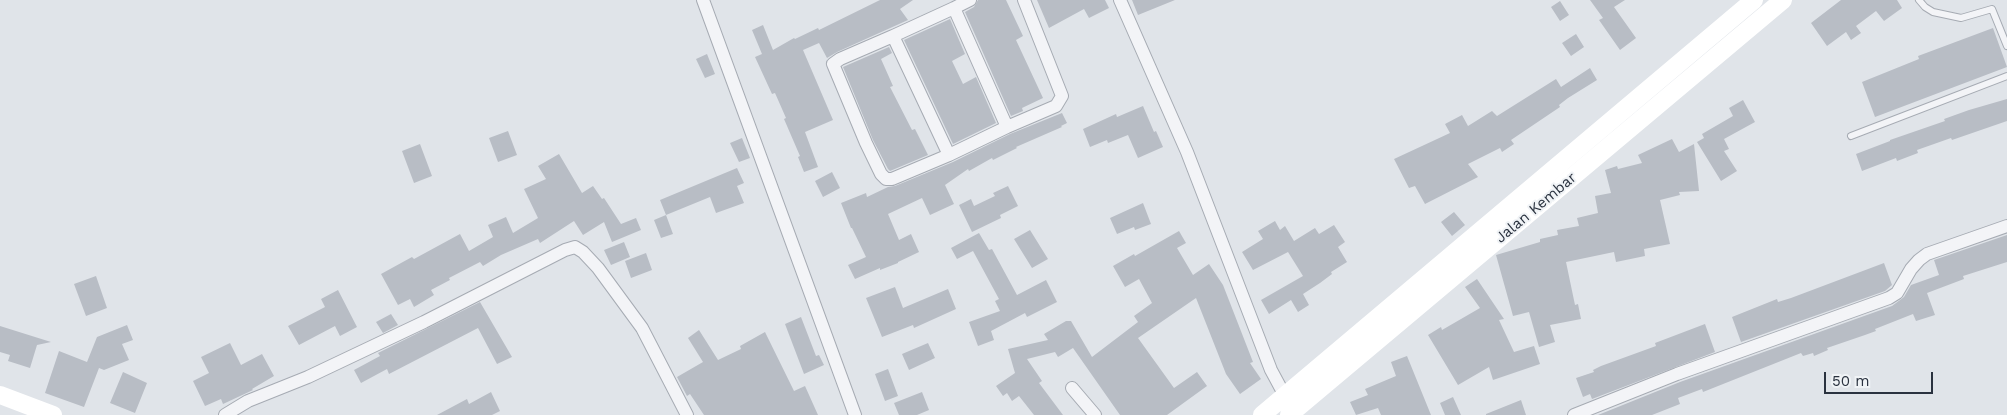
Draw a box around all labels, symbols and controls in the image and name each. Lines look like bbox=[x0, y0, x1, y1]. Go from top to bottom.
street label: Jalan Kembar bbox=[1492, 169, 1580, 247]
scale bar bbox=[1827, 362, 1936, 394]
text: 50 m bbox=[1832, 372, 1869, 390]

